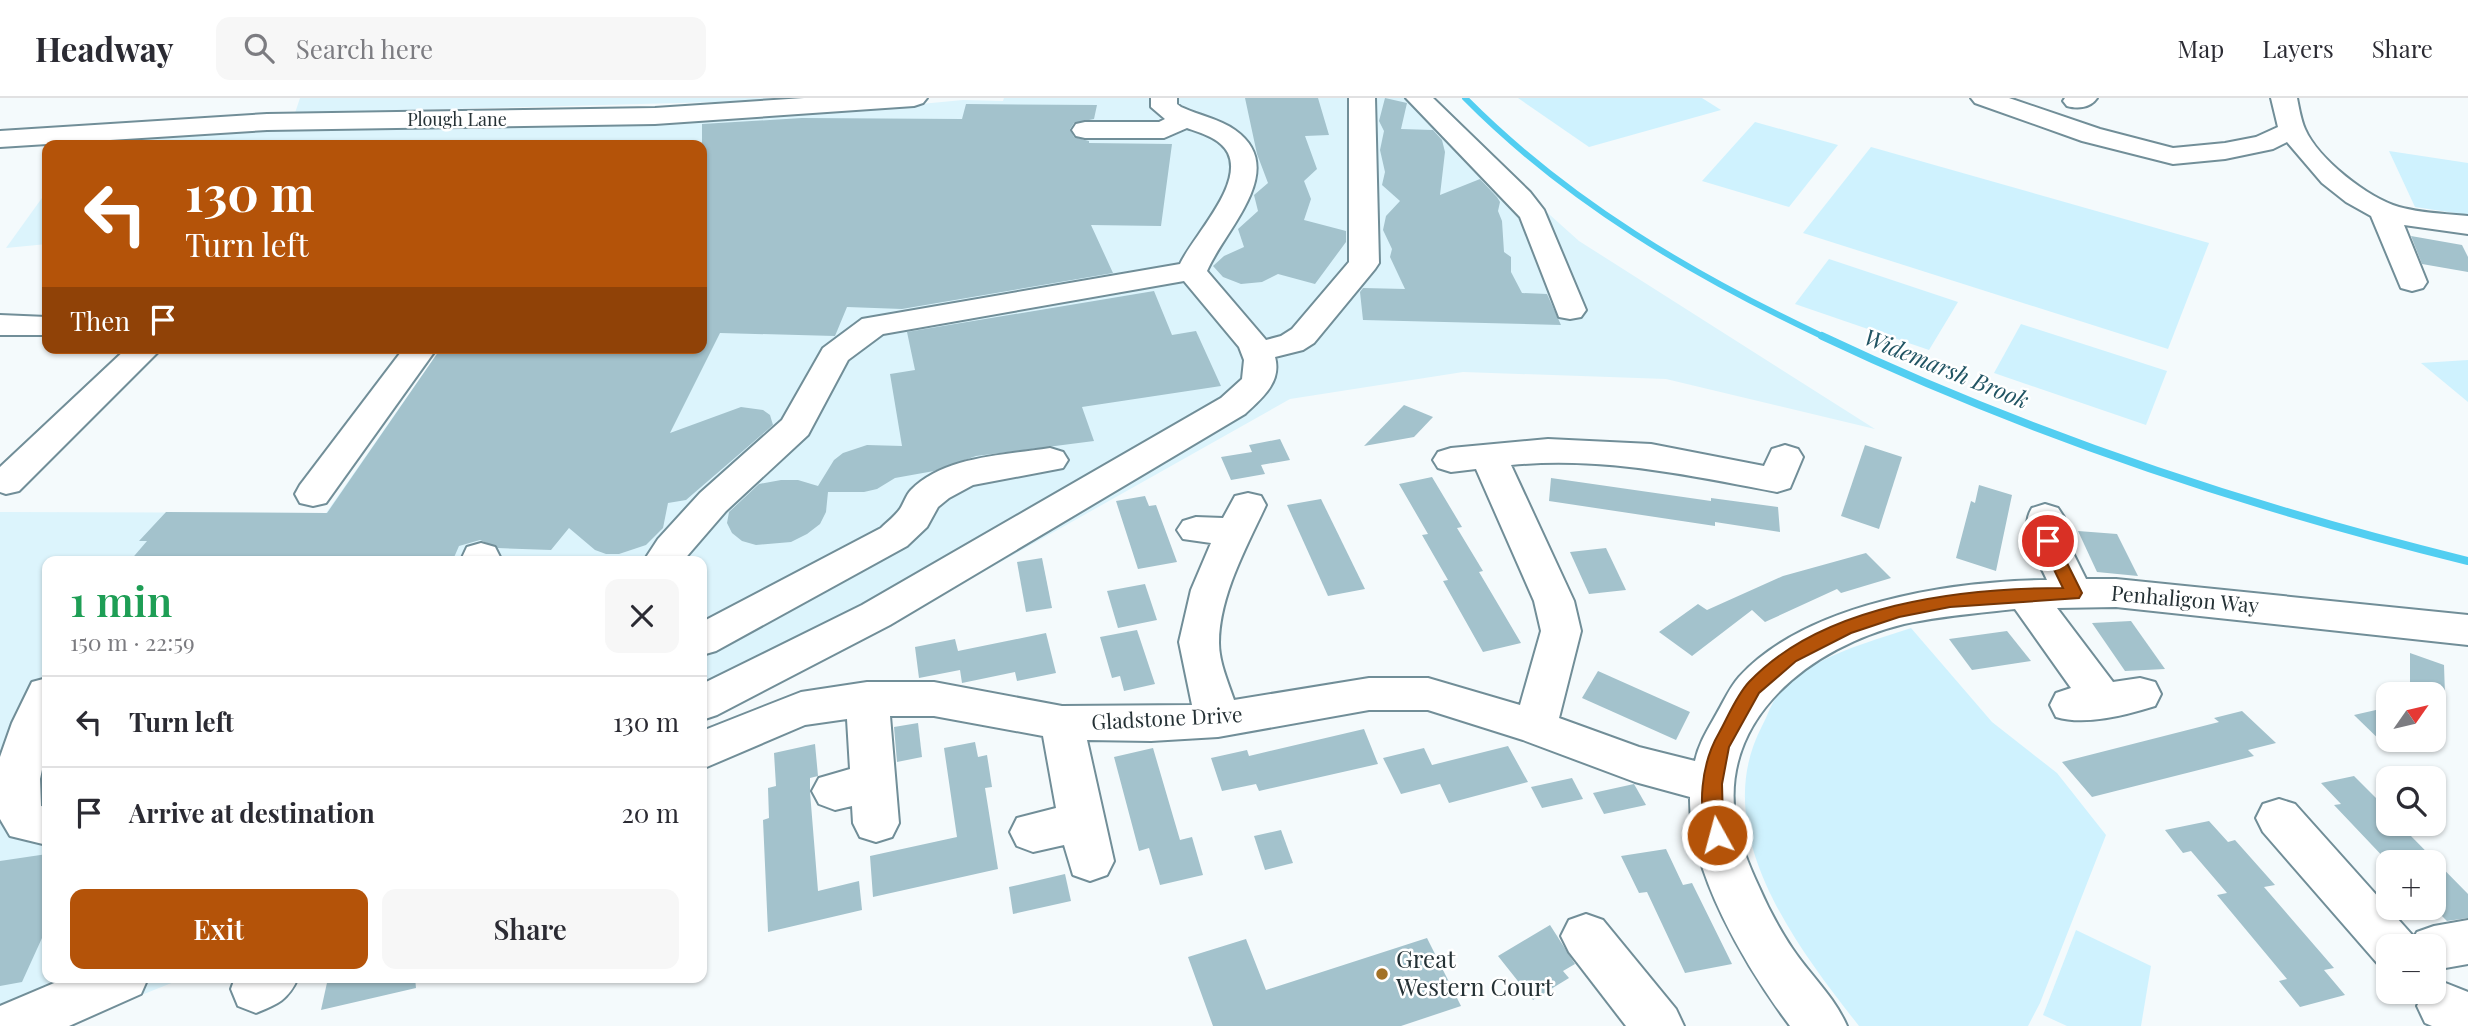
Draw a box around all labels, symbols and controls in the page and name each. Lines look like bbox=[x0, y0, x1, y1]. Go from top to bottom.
search box bbox=[216, 17, 706, 80]
text: Headway bbox=[35, 26, 174, 70]
icon: search bbox=[240, 29, 278, 67]
text: Search here bbox=[296, 31, 433, 66]
text: Map bbox=[2178, 32, 2224, 64]
text: Layers bbox=[2262, 32, 2334, 64]
text: Share bbox=[2372, 32, 2433, 64]
street label: Plough Lane bbox=[407, 107, 507, 131]
text: 130 m bbox=[185, 159, 315, 224]
icon: left bbox=[70, 168, 161, 259]
text: Turn left bbox=[185, 222, 309, 265]
icon: arrive bbox=[144, 301, 182, 339]
text: Then bbox=[70, 303, 130, 338]
water label: Widemarsh Brook bbox=[1859, 320, 2034, 415]
pin bbox=[2018, 511, 2078, 571]
icon: arrive bbox=[2029, 522, 2067, 560]
text: 1 min bbox=[70, 572, 172, 628]
street label: Penhaligon Way bbox=[2110, 578, 2261, 618]
button: close bbox=[605, 579, 679, 653]
text: 150 m · 22:59 bbox=[70, 626, 195, 657]
north arrow bbox=[2376, 682, 2446, 752]
map controls bbox=[2376, 682, 2446, 1004]
street label: Gladstone Drive bbox=[1091, 699, 1243, 735]
icon: left bbox=[70, 703, 108, 741]
text: Turn left bbox=[129, 704, 234, 739]
text: 130 m bbox=[613, 704, 679, 739]
button: search bbox=[2376, 766, 2446, 836]
icon: arrive bbox=[70, 794, 108, 832]
text: Arrive at destination bbox=[129, 795, 375, 830]
text: 20 m bbox=[621, 795, 679, 830]
position arrow bbox=[1680, 798, 1754, 872]
button: + bbox=[2376, 850, 2446, 920]
button: Exit bbox=[70, 889, 368, 969]
button: Share bbox=[382, 889, 679, 969]
button: − bbox=[2376, 934, 2446, 1004]
place label: Great Western Court bbox=[1395, 942, 1554, 1002]
marker: Great Western Court bbox=[1374, 966, 1390, 982]

